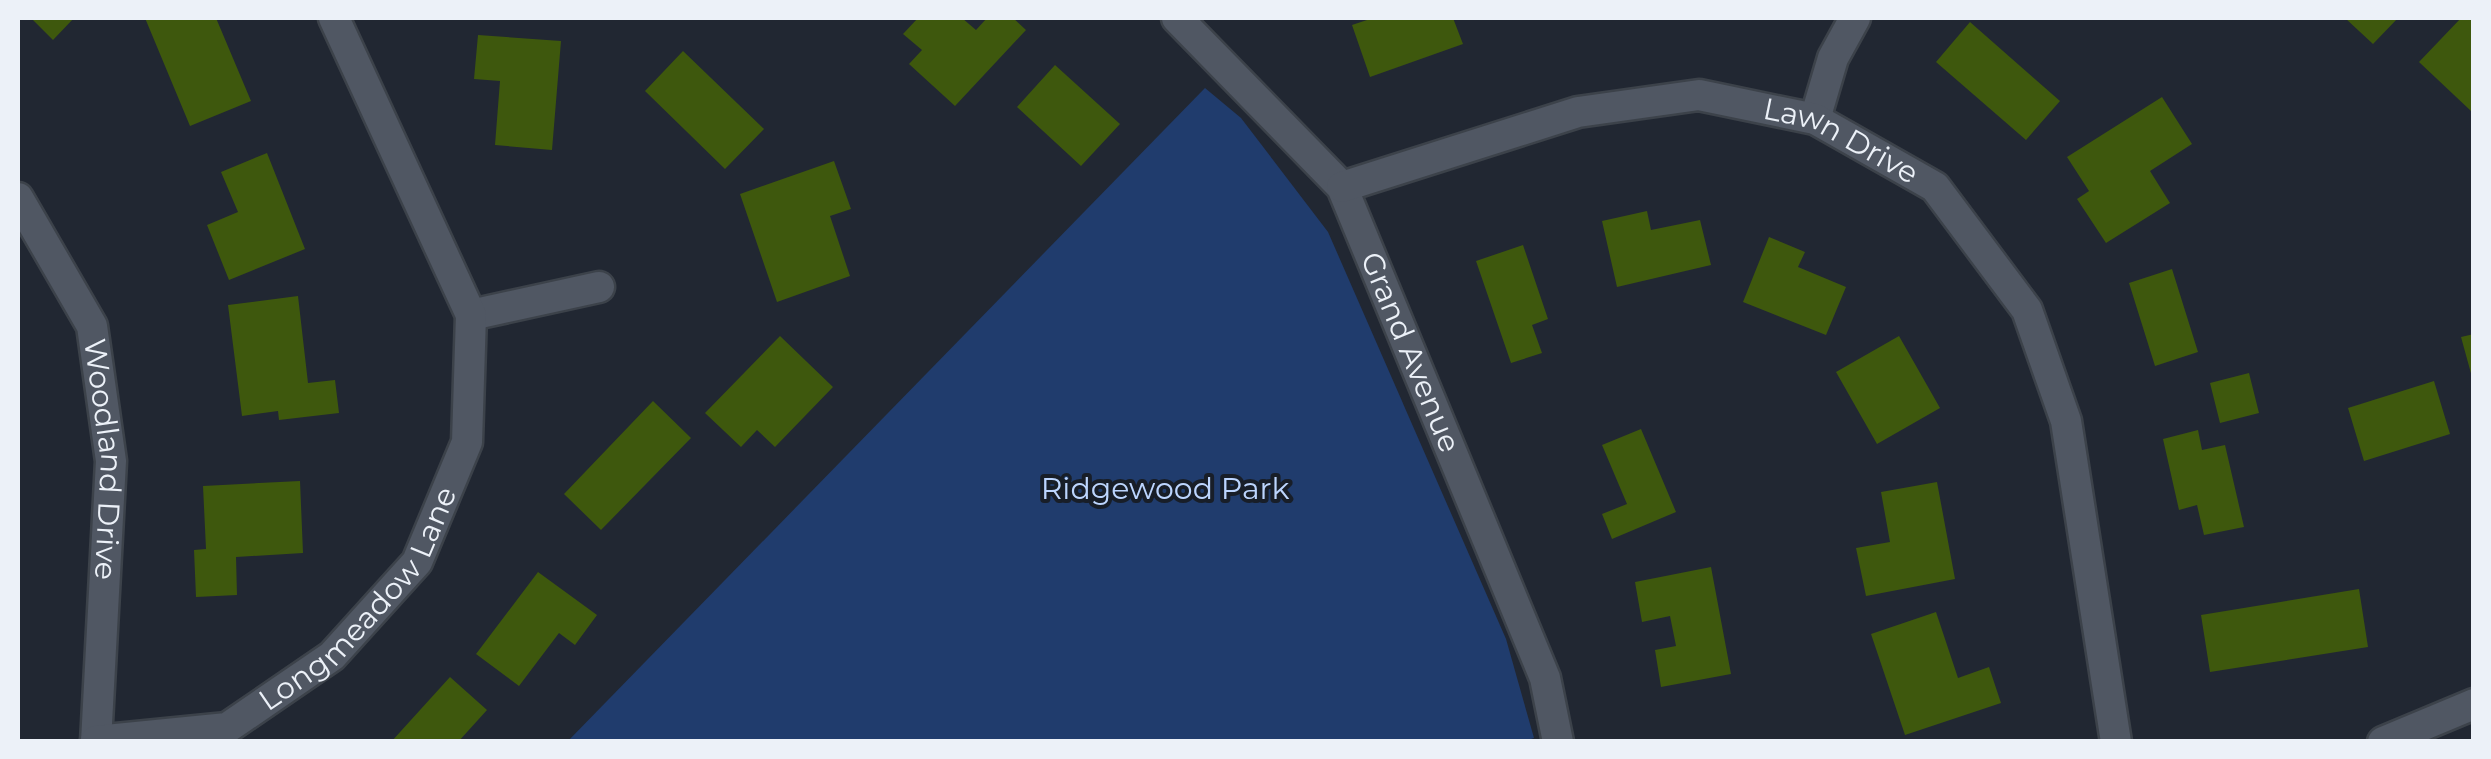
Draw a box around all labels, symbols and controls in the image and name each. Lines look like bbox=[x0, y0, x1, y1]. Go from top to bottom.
street label: Lawn Drive bbox=[1760, 90, 1925, 192]
street label: Grand Avenue bbox=[1353, 246, 1469, 458]
street label: Woodland Drive bbox=[76, 336, 130, 581]
park label: Ridgewood Park bbox=[1041, 470, 1289, 507]
street label: Longmeadow Lane bbox=[252, 481, 464, 719]

